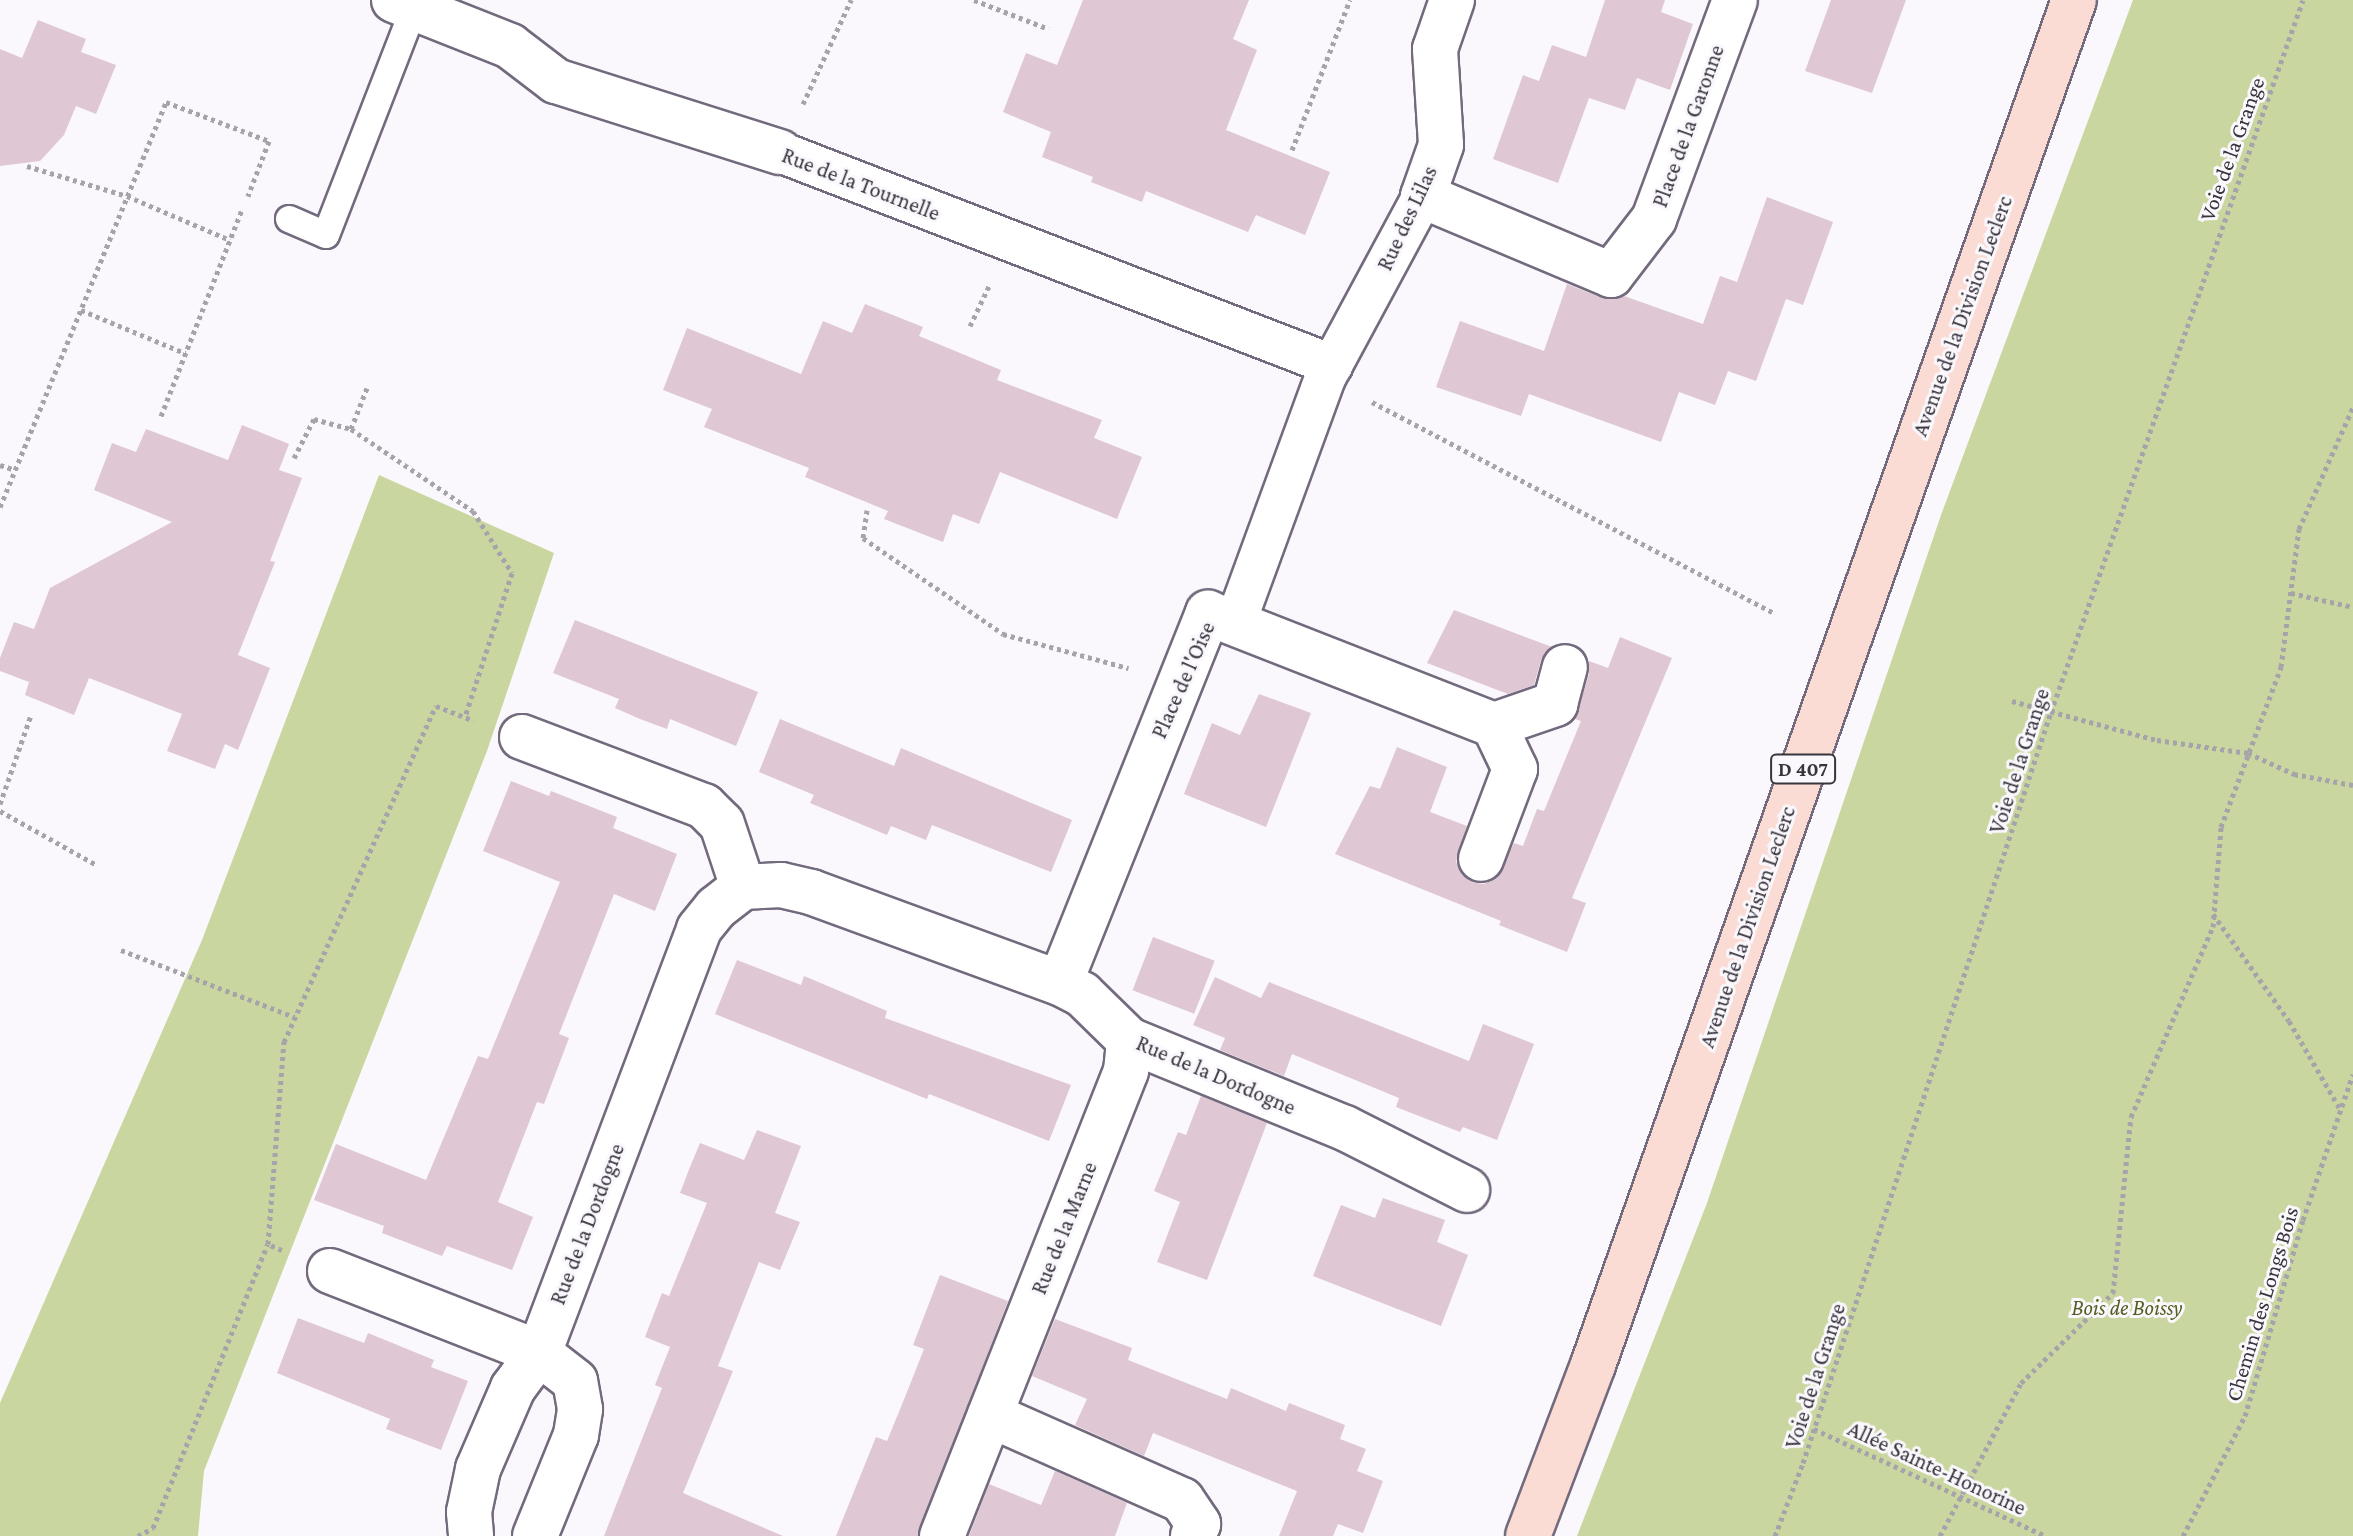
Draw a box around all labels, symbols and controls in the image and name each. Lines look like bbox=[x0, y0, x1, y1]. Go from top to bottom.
street label: Place de la Garonne bbox=[1646, 41, 1730, 211]
street label: Voie de la Grange bbox=[2194, 74, 2270, 224]
street label: Rue de la Tournelle bbox=[778, 142, 944, 226]
street label: Rue des Lilas bbox=[1371, 161, 1443, 275]
street label: Avenue de la Division Leclerc bbox=[1906, 192, 2018, 440]
street label: Place de l'Oise bbox=[1146, 618, 1220, 742]
street label: Voie de la Grange bbox=[1983, 685, 2055, 837]
road number: D 407 bbox=[1769, 753, 1837, 785]
street label: Avenue de la Division Leclerc bbox=[1693, 803, 1801, 1051]
street label: Rue de la Dordogne bbox=[1132, 1030, 1300, 1120]
street label: Rue de la Dordogne bbox=[544, 1140, 630, 1308]
street label: Rue de la Marne bbox=[1025, 1158, 1103, 1298]
street label: Chemin des Longs Bois bbox=[2220, 1203, 2304, 1405]
park label: Bois de Boissy bbox=[2071, 1295, 2183, 1321]
street label: Voie de la Grange bbox=[1779, 1300, 1851, 1452]
street label: Allée Sainte-Honorine bbox=[1844, 1415, 2030, 1521]

